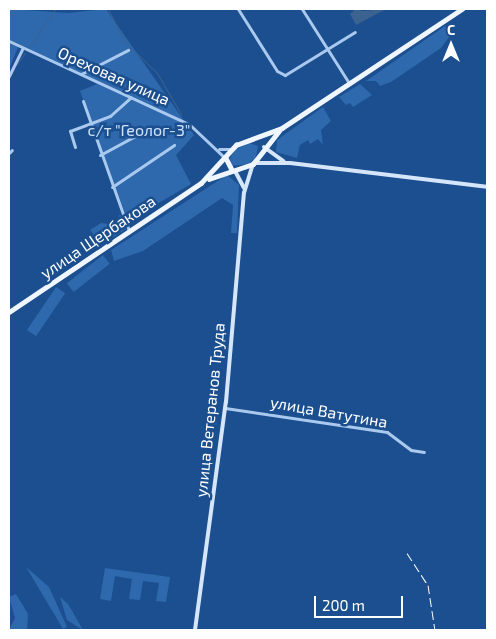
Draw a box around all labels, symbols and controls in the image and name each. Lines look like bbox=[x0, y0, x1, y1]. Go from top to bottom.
north arrow bbox=[426, 20, 476, 70]
text: С bbox=[447, 21, 455, 38]
street label: Ореховая улица bbox=[55, 43, 173, 109]
park label: с/т "Геолог-3" bbox=[87, 120, 191, 140]
street label: улица Щербакова bbox=[37, 191, 159, 283]
street label: улица Ветеранов Труда bbox=[191, 322, 229, 498]
street label: улица Ватутина bbox=[269, 392, 389, 432]
scale bar bbox=[316, 586, 405, 618]
text: 200 m bbox=[322, 596, 365, 614]

